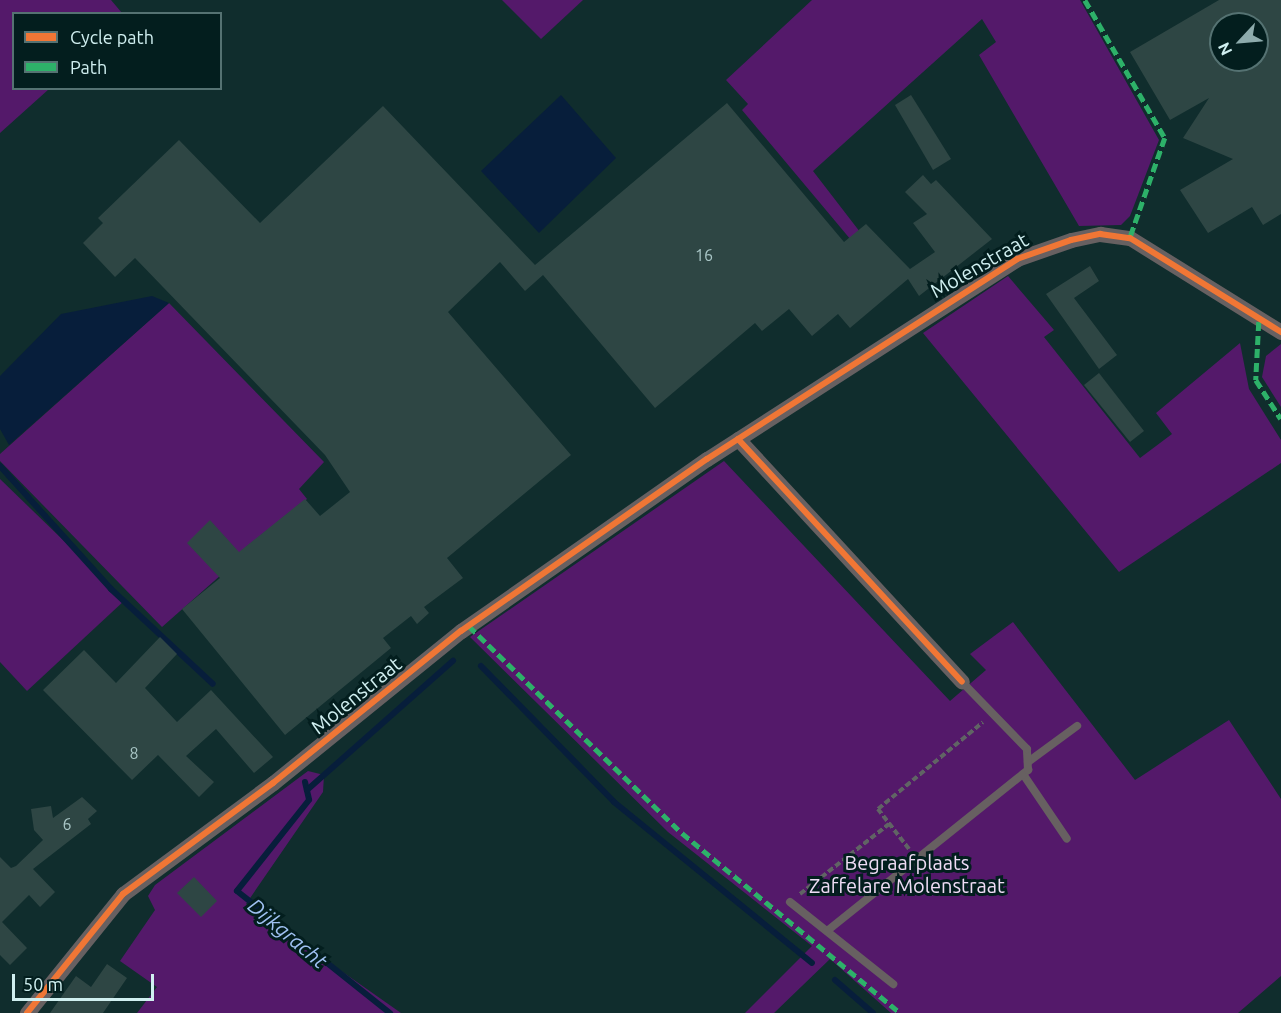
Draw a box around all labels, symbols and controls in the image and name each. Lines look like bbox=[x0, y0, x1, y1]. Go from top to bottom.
legend bbox=[12, 12, 222, 90]
north arrow bbox=[1209, 12, 1269, 72]
text: Cycle path bbox=[70, 27, 154, 47]
text: N bbox=[1214, 40, 1235, 58]
text: Path bbox=[70, 57, 107, 77]
street label: Molenstraat bbox=[926, 227, 1032, 303]
house number: 16 bbox=[695, 245, 713, 265]
street label: Molenstraat bbox=[306, 651, 406, 739]
house number: 8 bbox=[129, 743, 139, 763]
house number: 6 bbox=[62, 814, 72, 834]
park label: Begraafplaats Zaffelare Molenstraat bbox=[809, 850, 1005, 897]
water label: Dijkgracht bbox=[243, 893, 333, 973]
scale bar bbox=[15, 962, 158, 1000]
text: 50 m bbox=[23, 974, 63, 994]

